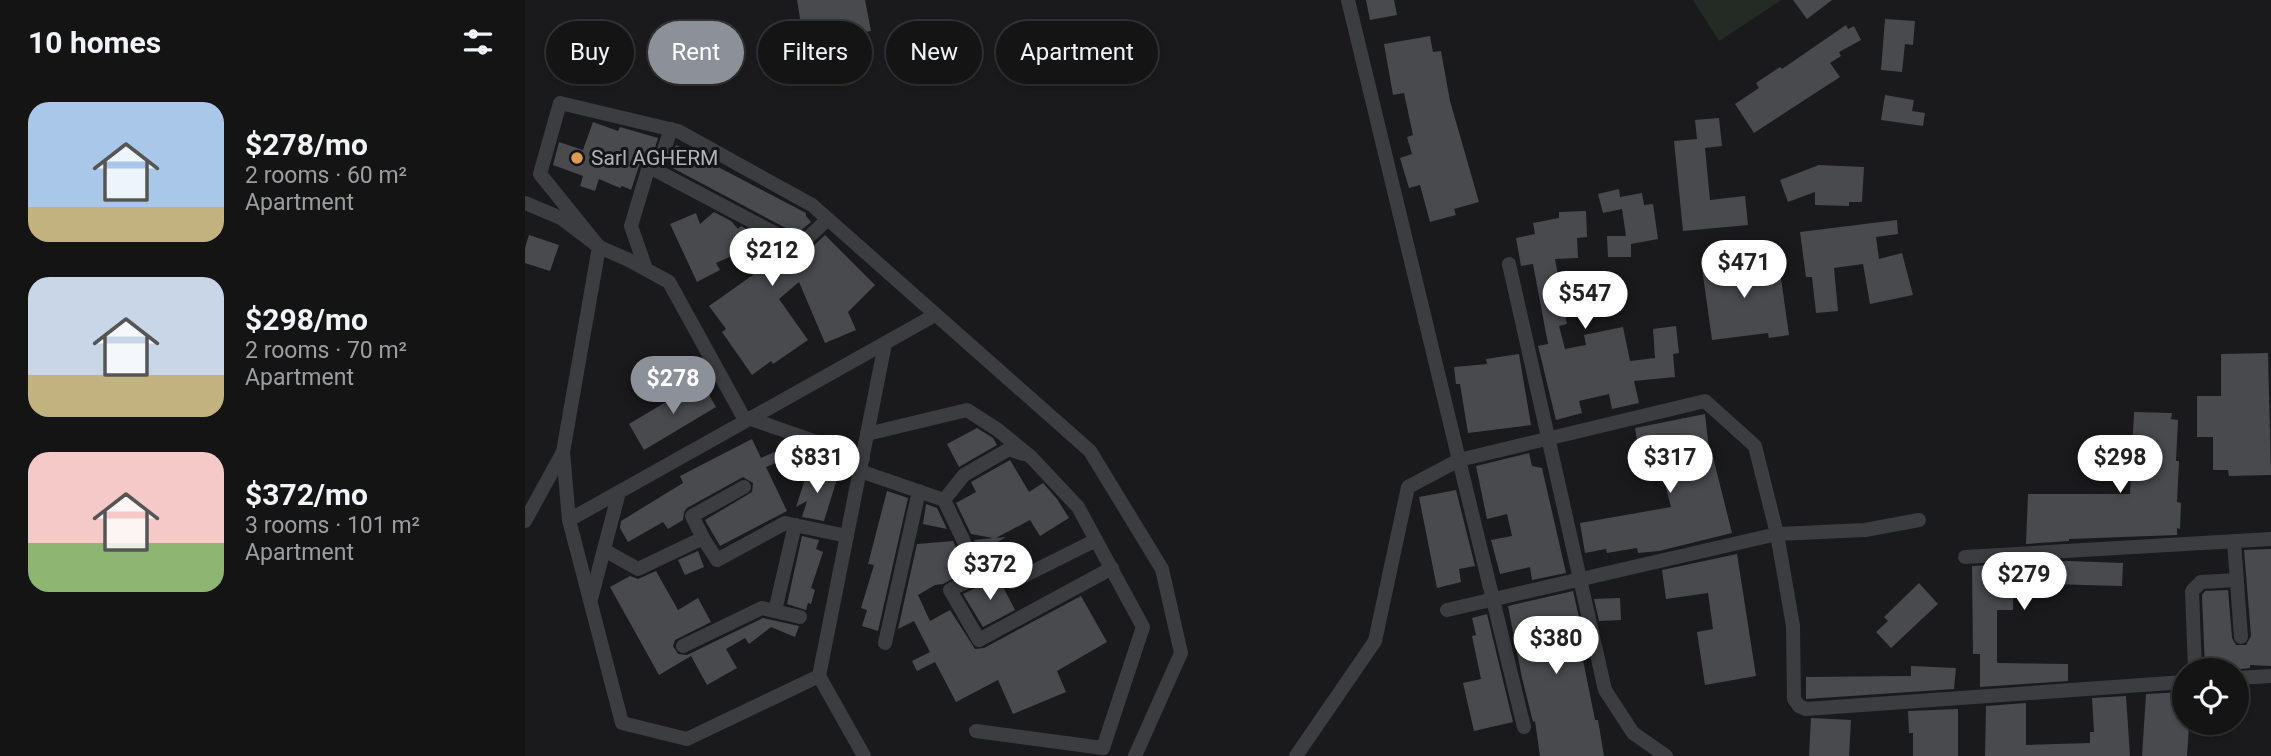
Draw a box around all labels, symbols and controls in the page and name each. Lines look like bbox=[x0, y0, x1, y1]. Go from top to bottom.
chip: Buy bbox=[546, 21, 634, 84]
chip: Rent bbox=[648, 21, 744, 84]
chip: Filters bbox=[758, 21, 872, 84]
chip: New bbox=[886, 21, 982, 84]
chip: Apartment bbox=[996, 21, 1158, 84]
icon: filters bbox=[459, 23, 497, 61]
text: 10 homes bbox=[28, 25, 161, 60]
text: $278/mo bbox=[245, 127, 368, 162]
icon: home bbox=[84, 130, 168, 214]
place label: Sarl AGHERM bbox=[591, 146, 718, 170]
marker: Sarl AGHERM bbox=[569, 150, 585, 166]
text: 2 rooms · 60 m² bbox=[245, 162, 407, 189]
text: Apartment bbox=[245, 189, 354, 216]
pin: $212 bbox=[731, 229, 813, 288]
text: $212 bbox=[746, 237, 798, 264]
pin: $471 bbox=[1703, 240, 1785, 300]
text: $471 bbox=[1718, 249, 1770, 276]
pin: $547 bbox=[1544, 272, 1626, 331]
text: $547 bbox=[1559, 280, 1611, 307]
text: $298/mo bbox=[245, 302, 368, 337]
icon: home bbox=[84, 305, 168, 389]
text: 2 rooms · 70 m² bbox=[245, 337, 407, 364]
pin: $278 bbox=[632, 356, 714, 416]
text: Apartment bbox=[245, 364, 354, 391]
text: $278 bbox=[647, 365, 699, 392]
pin: $831 bbox=[776, 435, 858, 495]
pin: $317 bbox=[1629, 435, 1711, 495]
pin: $298 bbox=[2079, 435, 2161, 495]
text: $831 bbox=[791, 444, 843, 471]
text: $317 bbox=[1644, 444, 1696, 471]
text: $298 bbox=[2094, 444, 2146, 471]
text: $372/mo bbox=[245, 477, 368, 512]
icon: home bbox=[84, 480, 168, 564]
text: 3 rooms · 101 m² bbox=[245, 512, 420, 539]
text: Apartment bbox=[245, 539, 354, 566]
pin: $372 bbox=[949, 542, 1031, 602]
text: $372 bbox=[964, 551, 1016, 578]
pin: $279 bbox=[1983, 552, 2065, 612]
text: $279 bbox=[1998, 561, 2050, 588]
pin: $380 bbox=[1515, 616, 1597, 676]
text: $380 bbox=[1530, 625, 1582, 652]
map controls bbox=[2172, 658, 2249, 735]
button: locate bbox=[2172, 658, 2249, 735]

